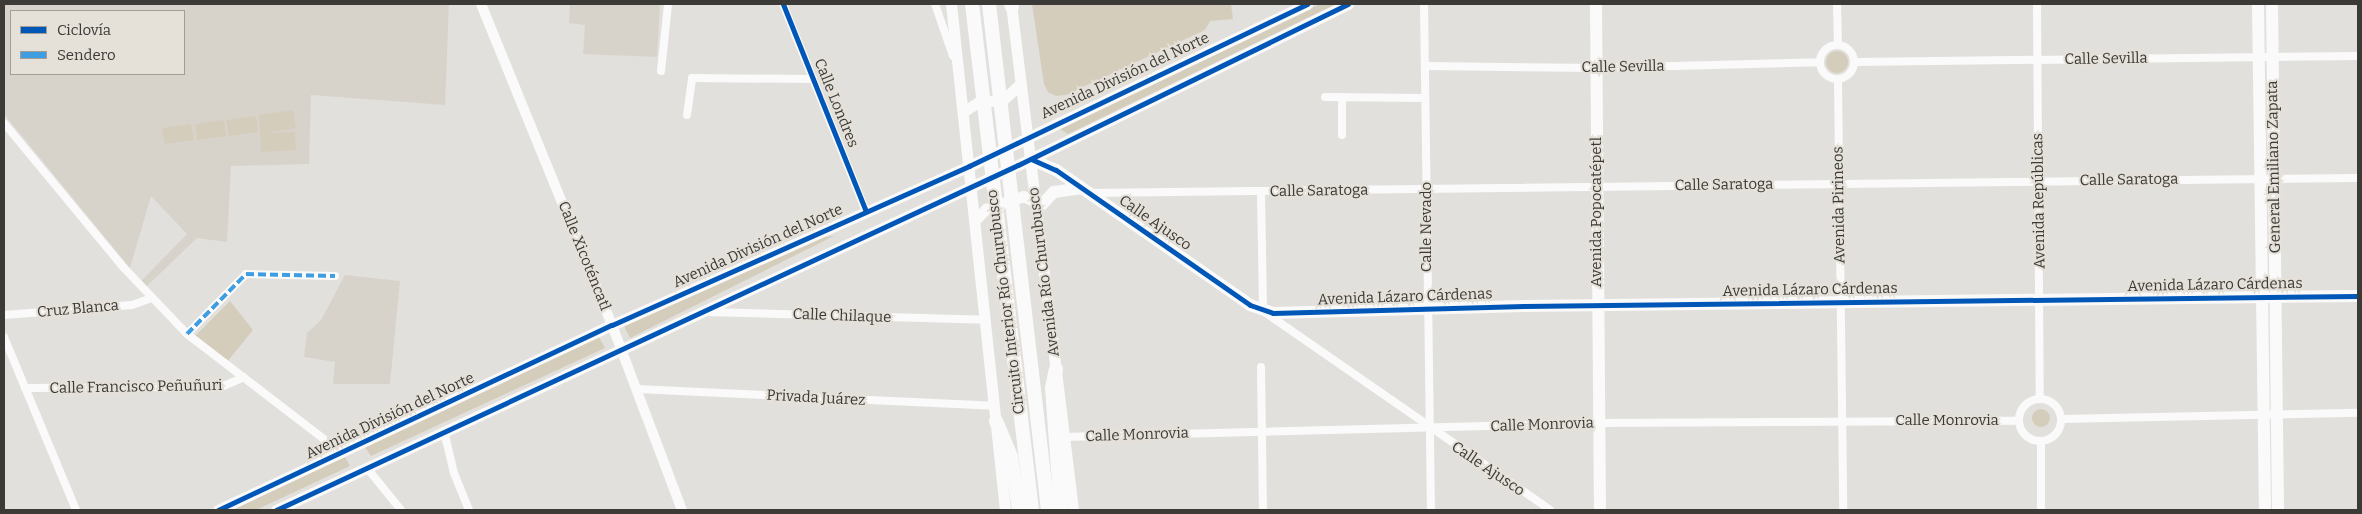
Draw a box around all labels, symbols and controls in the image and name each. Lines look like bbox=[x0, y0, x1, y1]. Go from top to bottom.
legend bbox=[10, 10, 185, 75]
text: Ciclovía bbox=[57, 21, 111, 39]
street label: Avenida División del Norte bbox=[1038, 29, 1212, 123]
text: Sendero bbox=[57, 46, 116, 64]
street label: Calle Sevilla bbox=[2064, 49, 2148, 69]
street label: Calle Londres bbox=[810, 56, 862, 150]
street label: Calle Sevilla bbox=[1581, 57, 1665, 77]
street label: General Emiliano Zapata bbox=[2263, 81, 2285, 253]
street label: Avenida Repúblicas bbox=[2029, 133, 2049, 269]
street label: Avenida Popocatépetl bbox=[1588, 137, 1606, 287]
street label: Avenida Pirineos bbox=[1829, 146, 1849, 264]
street label: Calle Saratoga bbox=[2079, 170, 2179, 190]
street label: Calle Saratoga bbox=[1674, 175, 1774, 195]
street label: Calle Saratoga bbox=[1269, 181, 1369, 201]
street label: Calle Nevado bbox=[1418, 182, 1436, 272]
street label: Avenida Río Churubusco bbox=[1025, 186, 1063, 358]
street label: Circuito Interior Río Churubusco bbox=[983, 189, 1029, 415]
street label: Calle Ajusco bbox=[1115, 191, 1195, 255]
street label: Calle Xicoténcatl bbox=[554, 199, 614, 313]
street label: Avenida División del Norte bbox=[670, 200, 846, 292]
street label: Avenida Lázaro Cárdenas bbox=[2127, 274, 2303, 296]
street label: Avenida Lázaro Cárdenas bbox=[1722, 279, 1898, 301]
street label: Avenida Lázaro Cárdenas bbox=[1317, 285, 1493, 309]
street label: Cruz Blanca bbox=[36, 296, 120, 322]
street label: Calle Chilaque bbox=[792, 305, 892, 327]
street label: Avenida División del Norte bbox=[303, 369, 477, 463]
street label: Calle Francisco Peñuñuri bbox=[49, 376, 223, 398]
street label: Privada Juárez bbox=[766, 386, 866, 410]
street label: Calle Monrovia bbox=[1895, 412, 1999, 430]
street label: Calle Monrovia bbox=[1490, 414, 1594, 436]
street label: Calle Monrovia bbox=[1085, 424, 1189, 446]
street label: Calle Ajusco bbox=[1448, 438, 1528, 500]

